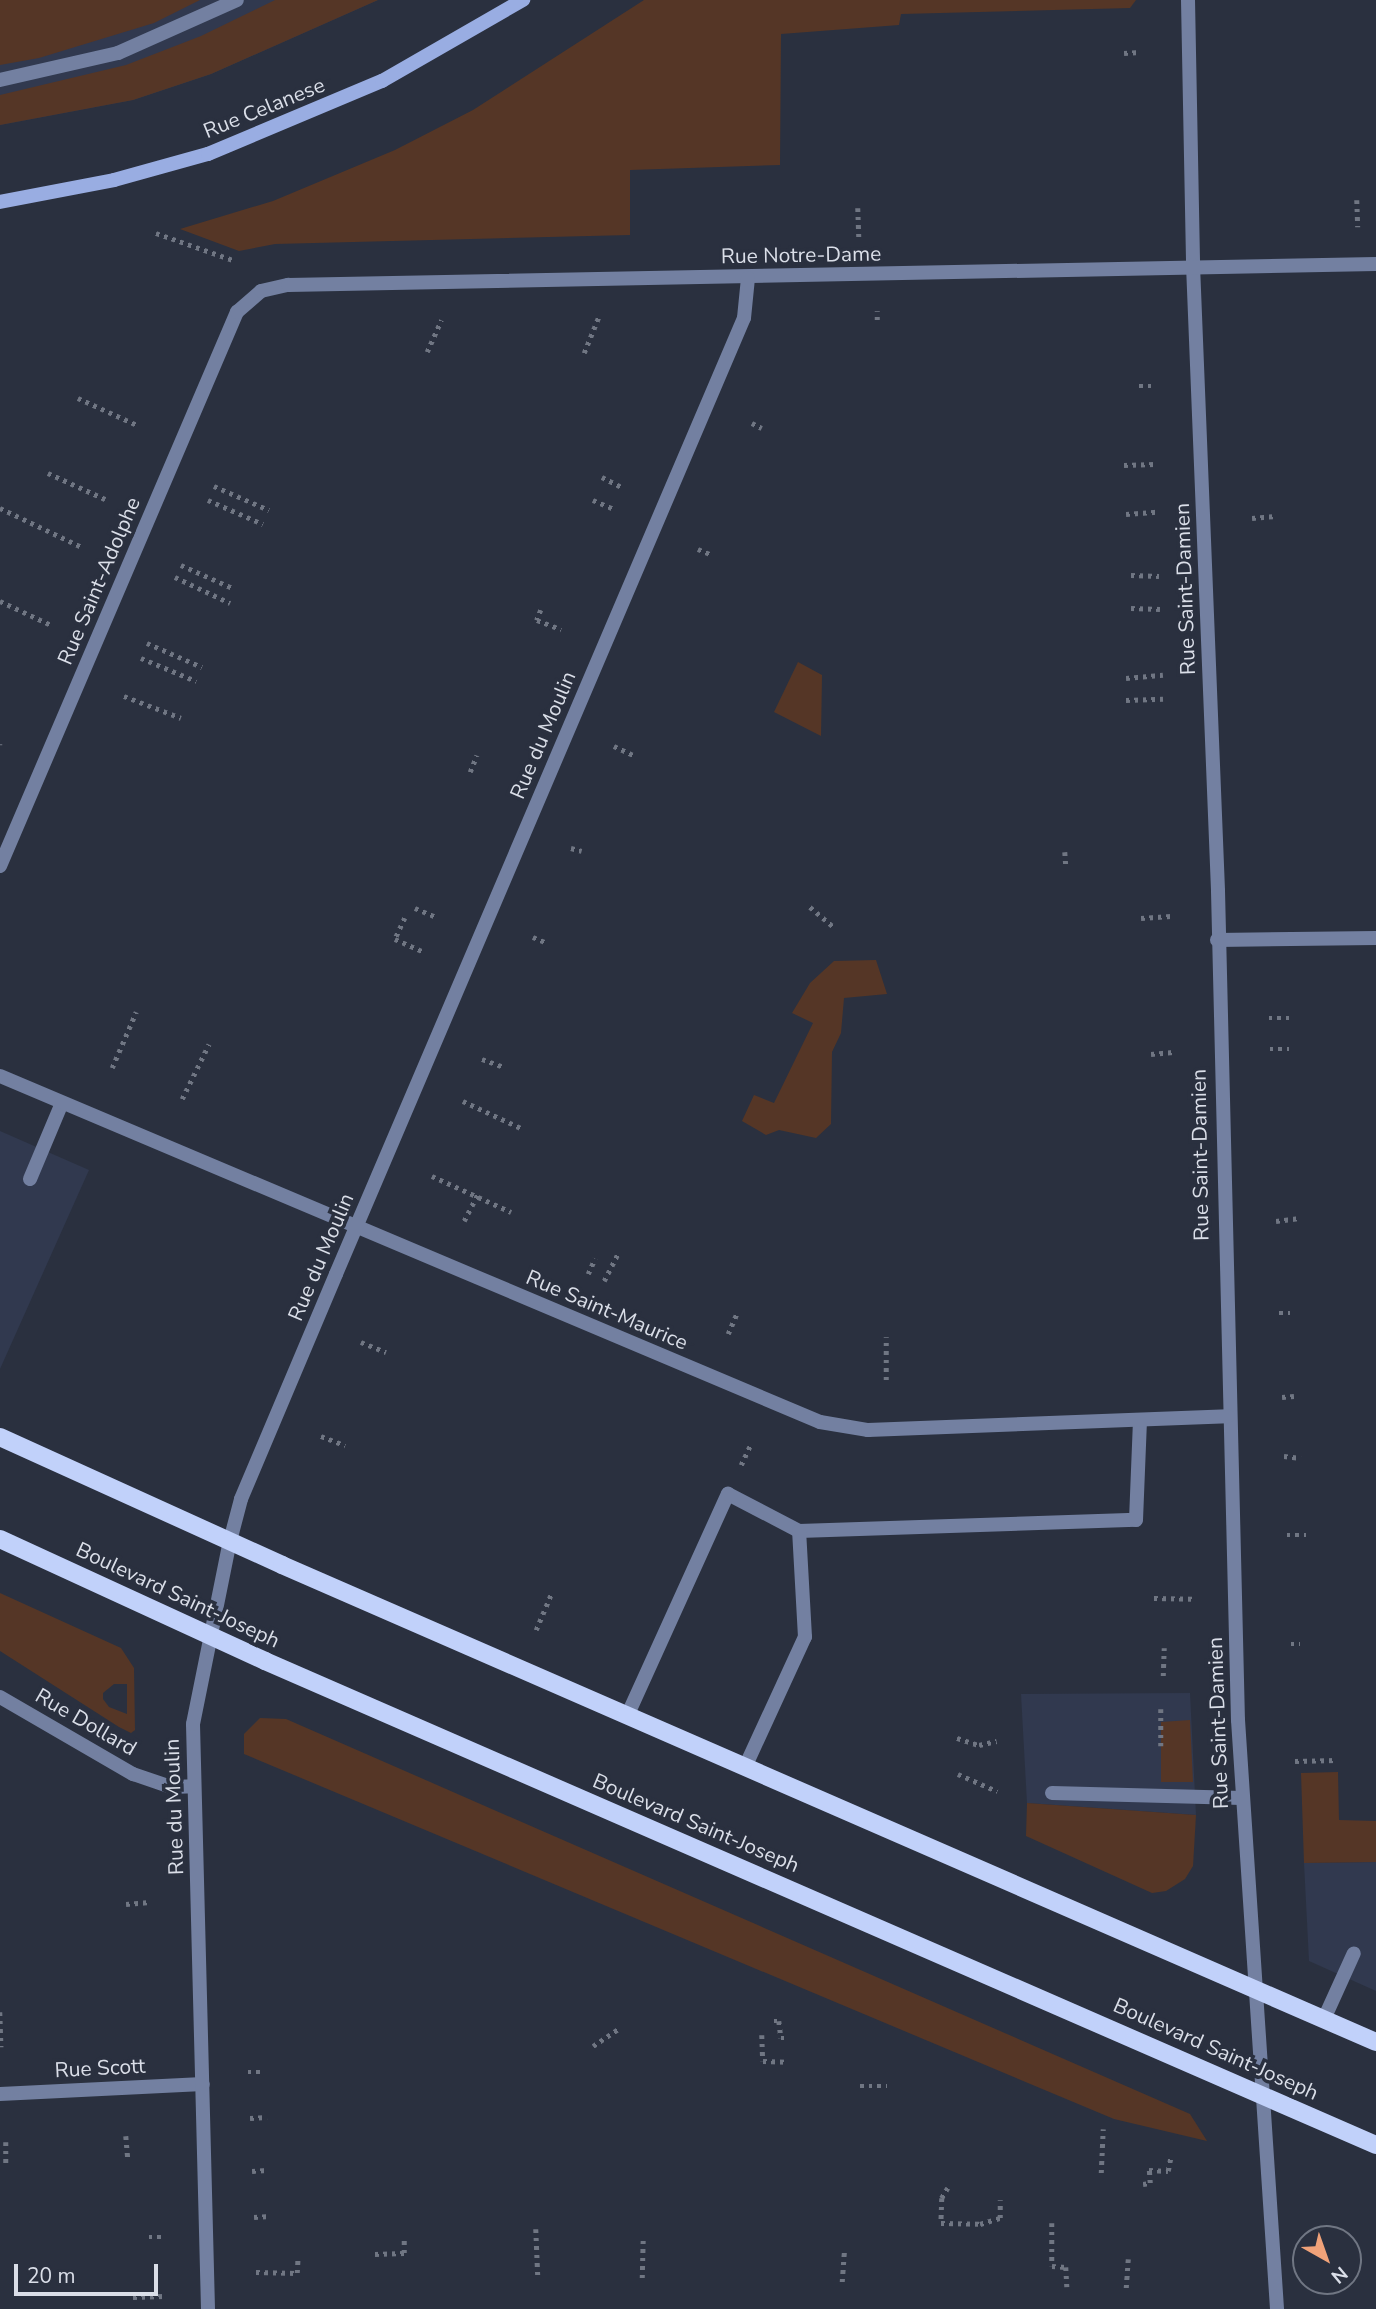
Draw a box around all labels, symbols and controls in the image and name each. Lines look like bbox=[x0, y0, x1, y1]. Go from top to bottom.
street label: Rue Celanese bbox=[200, 72, 328, 144]
street label: Rue Notre-Dame bbox=[721, 241, 881, 269]
street label: Rue Saint-Adolphe bbox=[52, 493, 146, 669]
street label: Rue Saint-Damien bbox=[1169, 503, 1201, 675]
street label: Rue du Moulin bbox=[505, 667, 581, 803]
street label: Rue Saint-Damien bbox=[1186, 1069, 1214, 1241]
street label: Rue du Moulin bbox=[283, 1189, 359, 1325]
street label: Rue Saint-Maurice bbox=[522, 1265, 692, 1355]
street label: Boulevard Saint-Joseph bbox=[72, 1537, 284, 1653]
street label: Rue Saint-Damien bbox=[1202, 1637, 1234, 1809]
street label: Rue Dollard bbox=[31, 1683, 141, 1761]
street label: Rue du Moulin bbox=[159, 1738, 189, 1876]
street label: Boulevard Saint-Joseph bbox=[589, 1768, 803, 1878]
street label: Boulevard Saint-Joseph bbox=[1110, 1992, 1322, 2106]
street label: Rue Scott bbox=[54, 2053, 146, 2083]
north arrow bbox=[1292, 2225, 1362, 2295]
scale bar bbox=[18, 2250, 161, 2294]
text: N bbox=[1325, 2260, 1353, 2289]
text: 20 m bbox=[27, 2262, 76, 2290]

